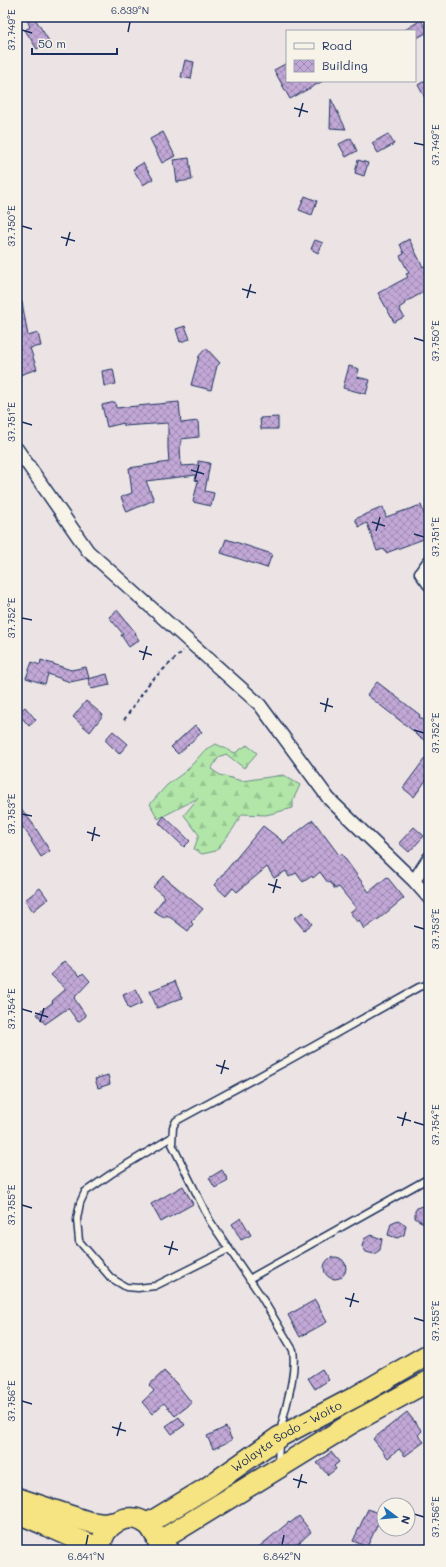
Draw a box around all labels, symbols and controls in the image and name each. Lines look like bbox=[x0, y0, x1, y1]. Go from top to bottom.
text: 6.839°N bbox=[111, 3, 149, 17]
text: 37.749°E bbox=[4, 9, 18, 51]
scale bar bbox=[32, 30, 117, 56]
legend bbox=[286, 30, 416, 82]
text: 50 m bbox=[38, 35, 66, 51]
text: Road bbox=[322, 37, 352, 53]
text: Building bbox=[322, 57, 368, 73]
text: 37.749°E bbox=[428, 124, 442, 166]
text: 37.750°E bbox=[4, 205, 18, 247]
text: 37.750°E bbox=[428, 320, 442, 362]
text: 37.751°E bbox=[4, 402, 18, 442]
text: 37.751°E bbox=[428, 517, 442, 557]
text: 37.752°E bbox=[4, 597, 18, 638]
text: 37.752°E bbox=[428, 712, 442, 753]
text: 37.753°E bbox=[4, 793, 18, 835]
text: 37.753°E bbox=[428, 908, 442, 950]
text: 37.754°E bbox=[4, 988, 18, 1030]
text: 37.754°E bbox=[428, 1104, 442, 1146]
text: 37.755°E bbox=[4, 1184, 18, 1226]
text: 37.755°E bbox=[428, 1300, 442, 1342]
text: 37.756°E bbox=[4, 1380, 18, 1422]
street label: Wolayta Sodo - Woito bbox=[228, 1396, 344, 1475]
text: 37.756°E bbox=[428, 1496, 442, 1538]
north arrow bbox=[376, 1497, 416, 1537]
text: N bbox=[398, 1514, 414, 1526]
text: 6.841°N bbox=[68, 1549, 104, 1563]
text: 6.842°N bbox=[263, 1549, 301, 1563]

